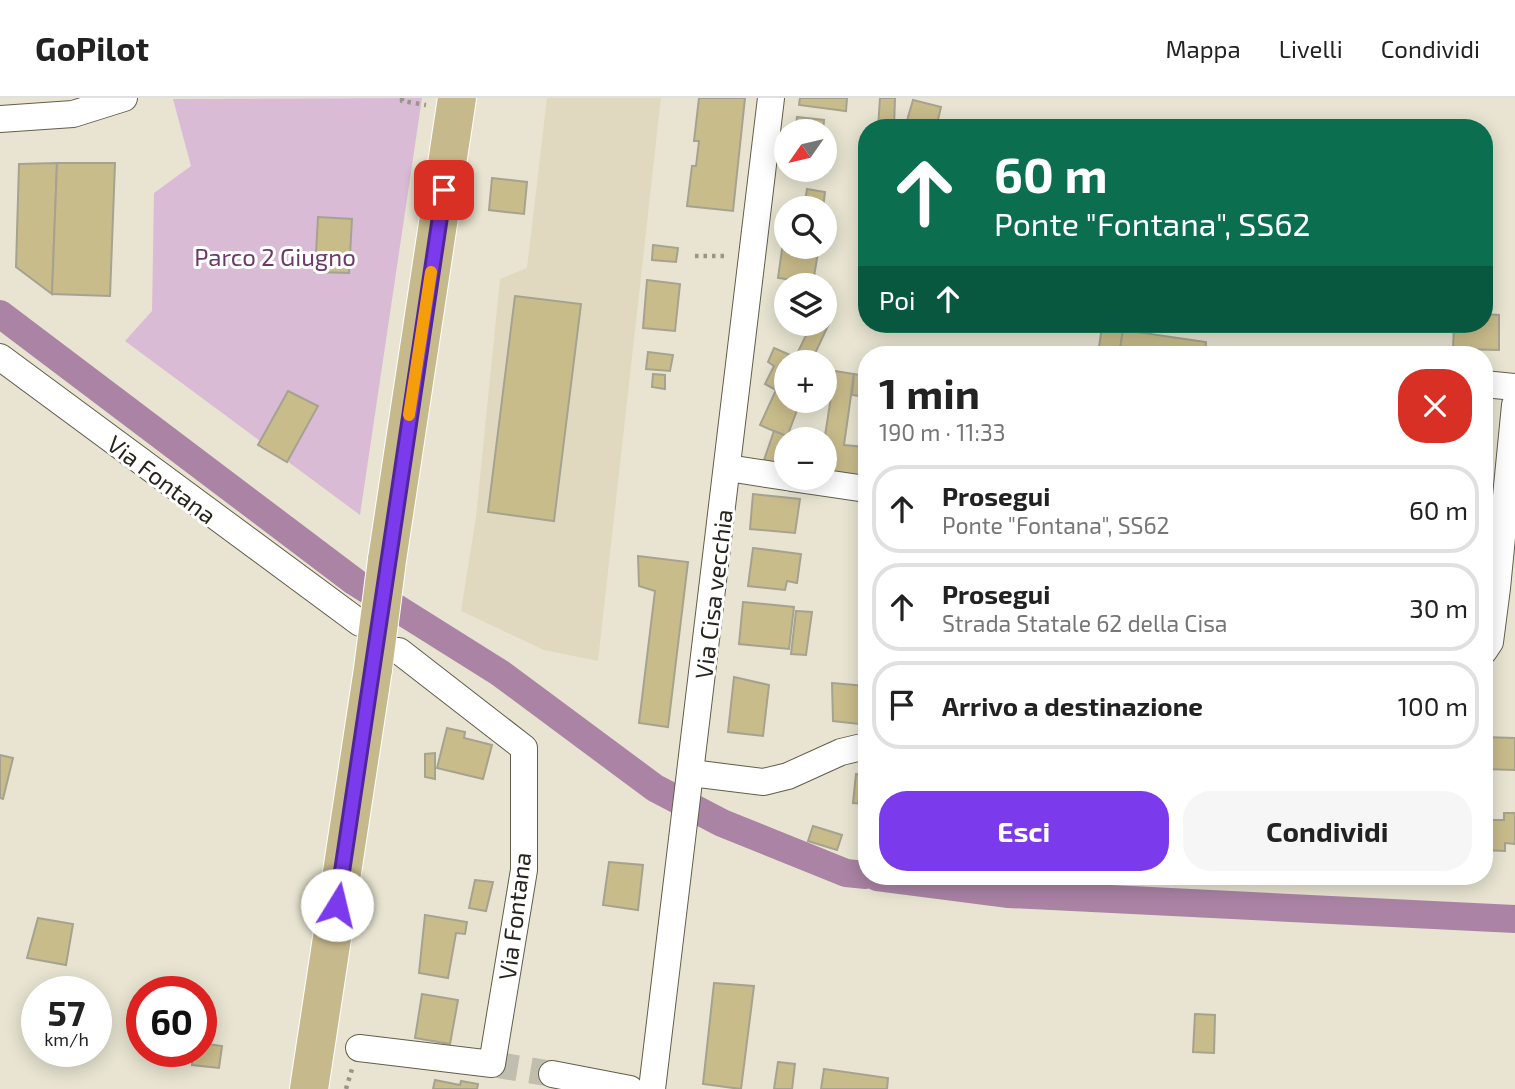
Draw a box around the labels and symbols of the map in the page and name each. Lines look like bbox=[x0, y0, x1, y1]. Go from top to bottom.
north arrow bbox=[774, 119, 836, 182]
pin bbox=[414, 160, 474, 220]
park label: Parco 2 Giugno bbox=[194, 242, 356, 271]
street label: Via Fontana bbox=[102, 429, 222, 529]
street label: Via Cisa vecchia bbox=[688, 507, 738, 681]
street label: Via Fontana bbox=[492, 850, 536, 982]
position arrow bbox=[300, 868, 374, 942]
speed limit sign: 60 bbox=[126, 976, 217, 1067]

